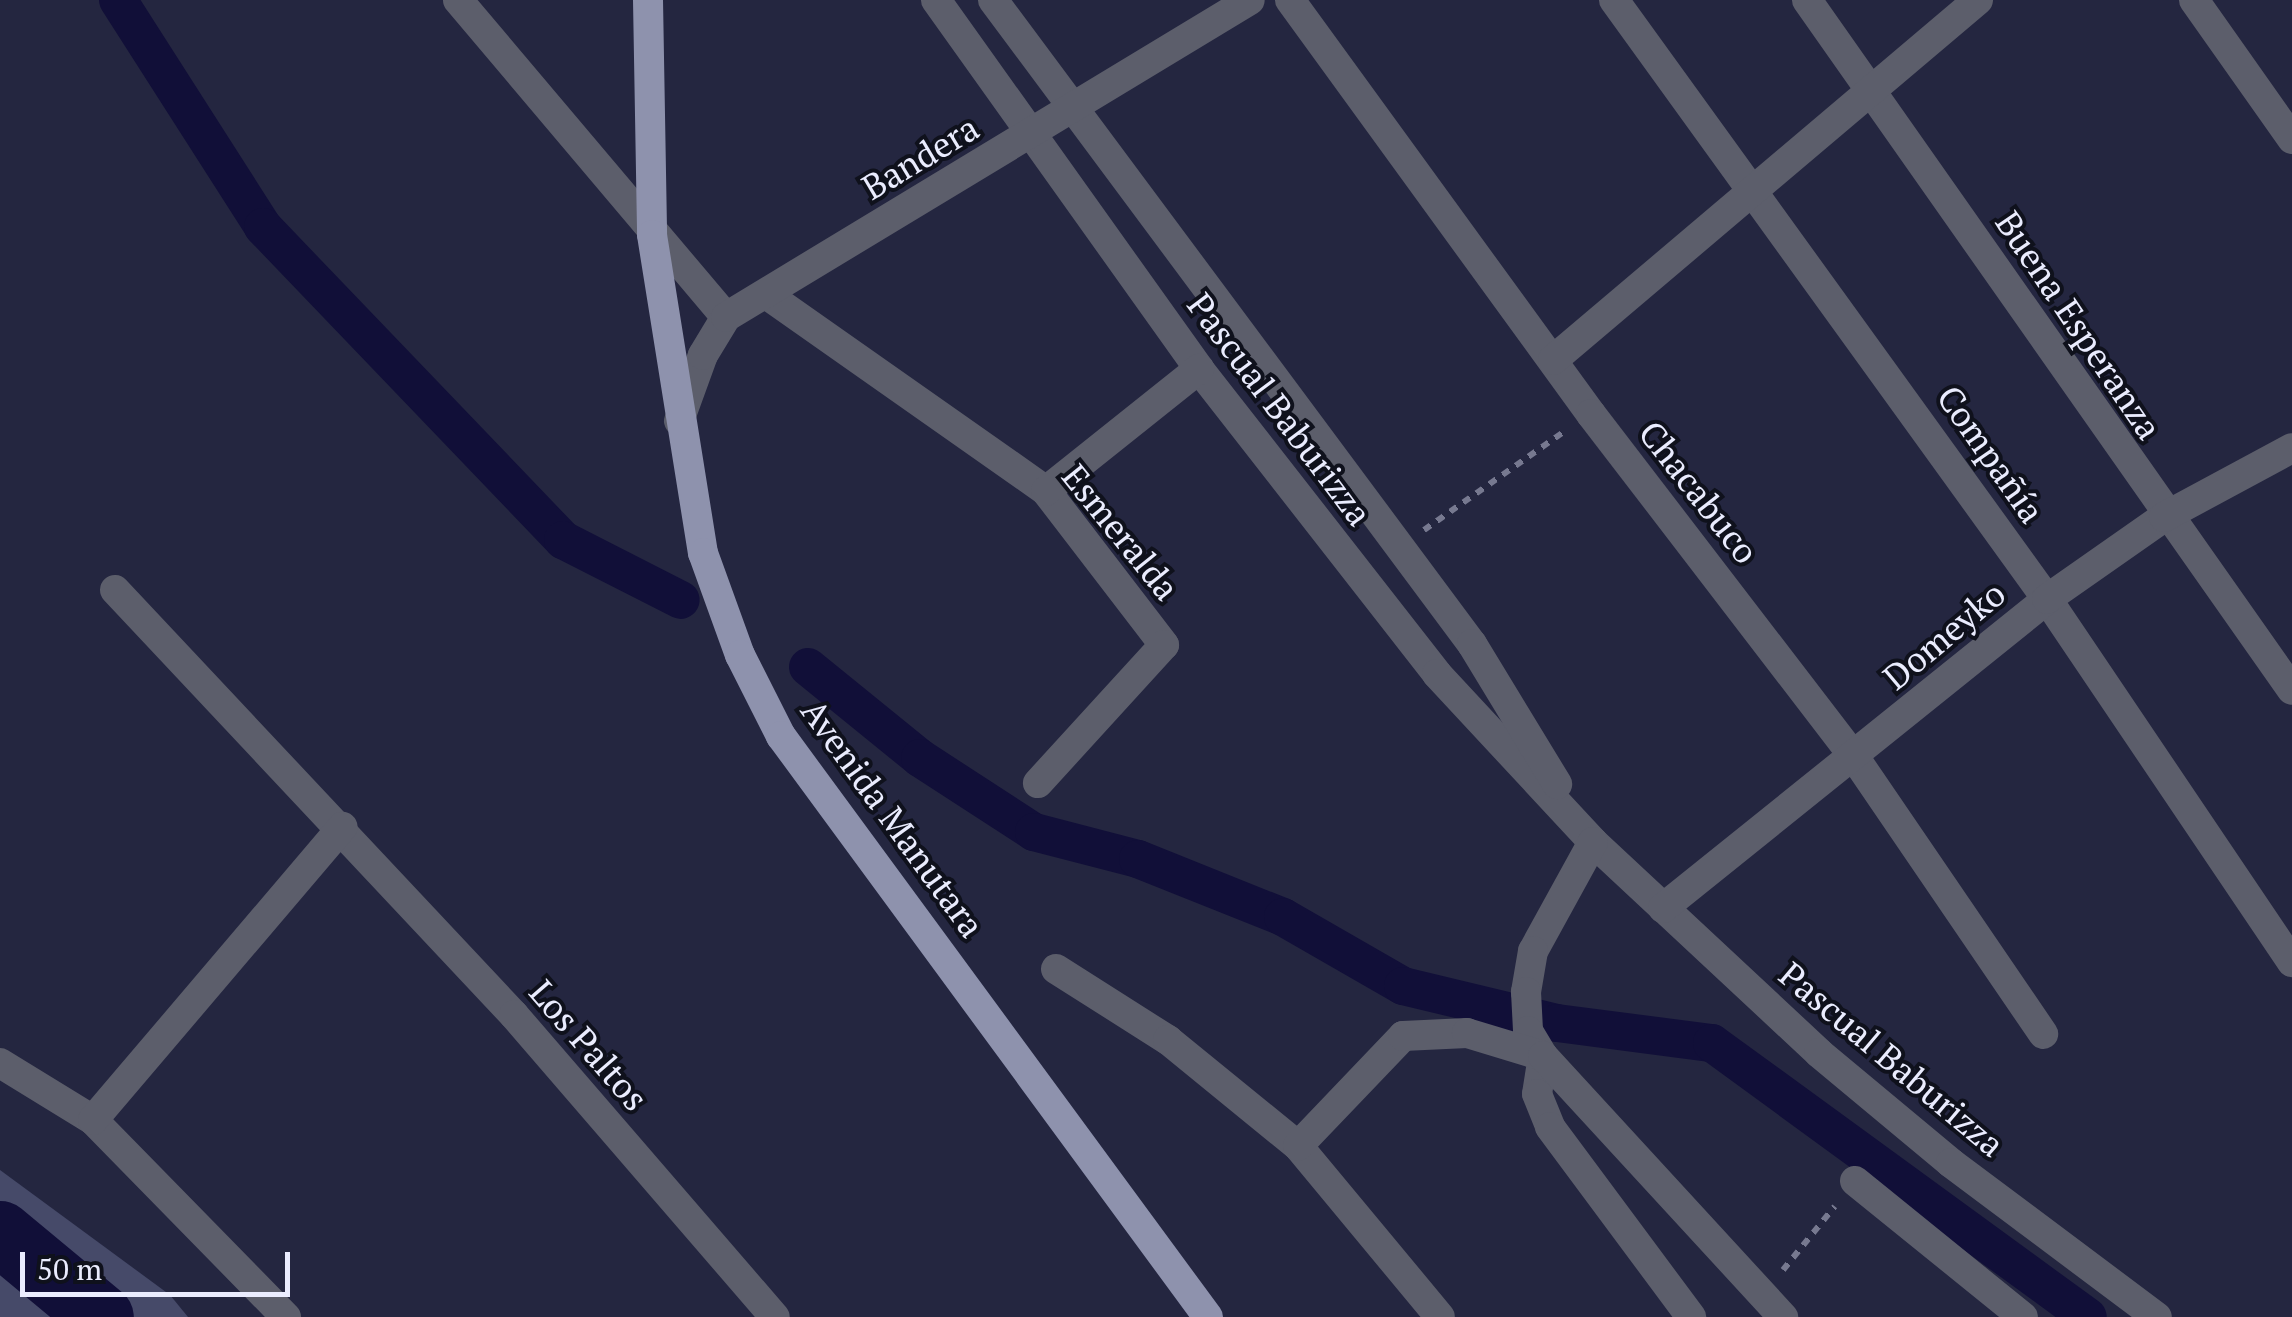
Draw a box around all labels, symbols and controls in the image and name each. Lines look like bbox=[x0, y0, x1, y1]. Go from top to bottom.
street label: Bandera bbox=[854, 106, 986, 208]
street label: Buena Esperanza bbox=[1987, 203, 2171, 447]
street label: Pascual Baburizza bbox=[1179, 284, 1381, 534]
street label: Compañía bbox=[1929, 377, 2053, 531]
street label: Chacabuco bbox=[1630, 413, 1768, 571]
street label: Esmeralda bbox=[1054, 456, 1188, 608]
street label: Domeyko bbox=[1875, 572, 2013, 698]
street label: Avenida Manutara bbox=[793, 691, 993, 945]
street label: Pascual Baburizza bbox=[1771, 953, 2013, 1165]
street label: Los Paltos bbox=[521, 971, 657, 1119]
scale bar bbox=[25, 1232, 295, 1294]
text: 50 m bbox=[37, 1249, 102, 1289]

